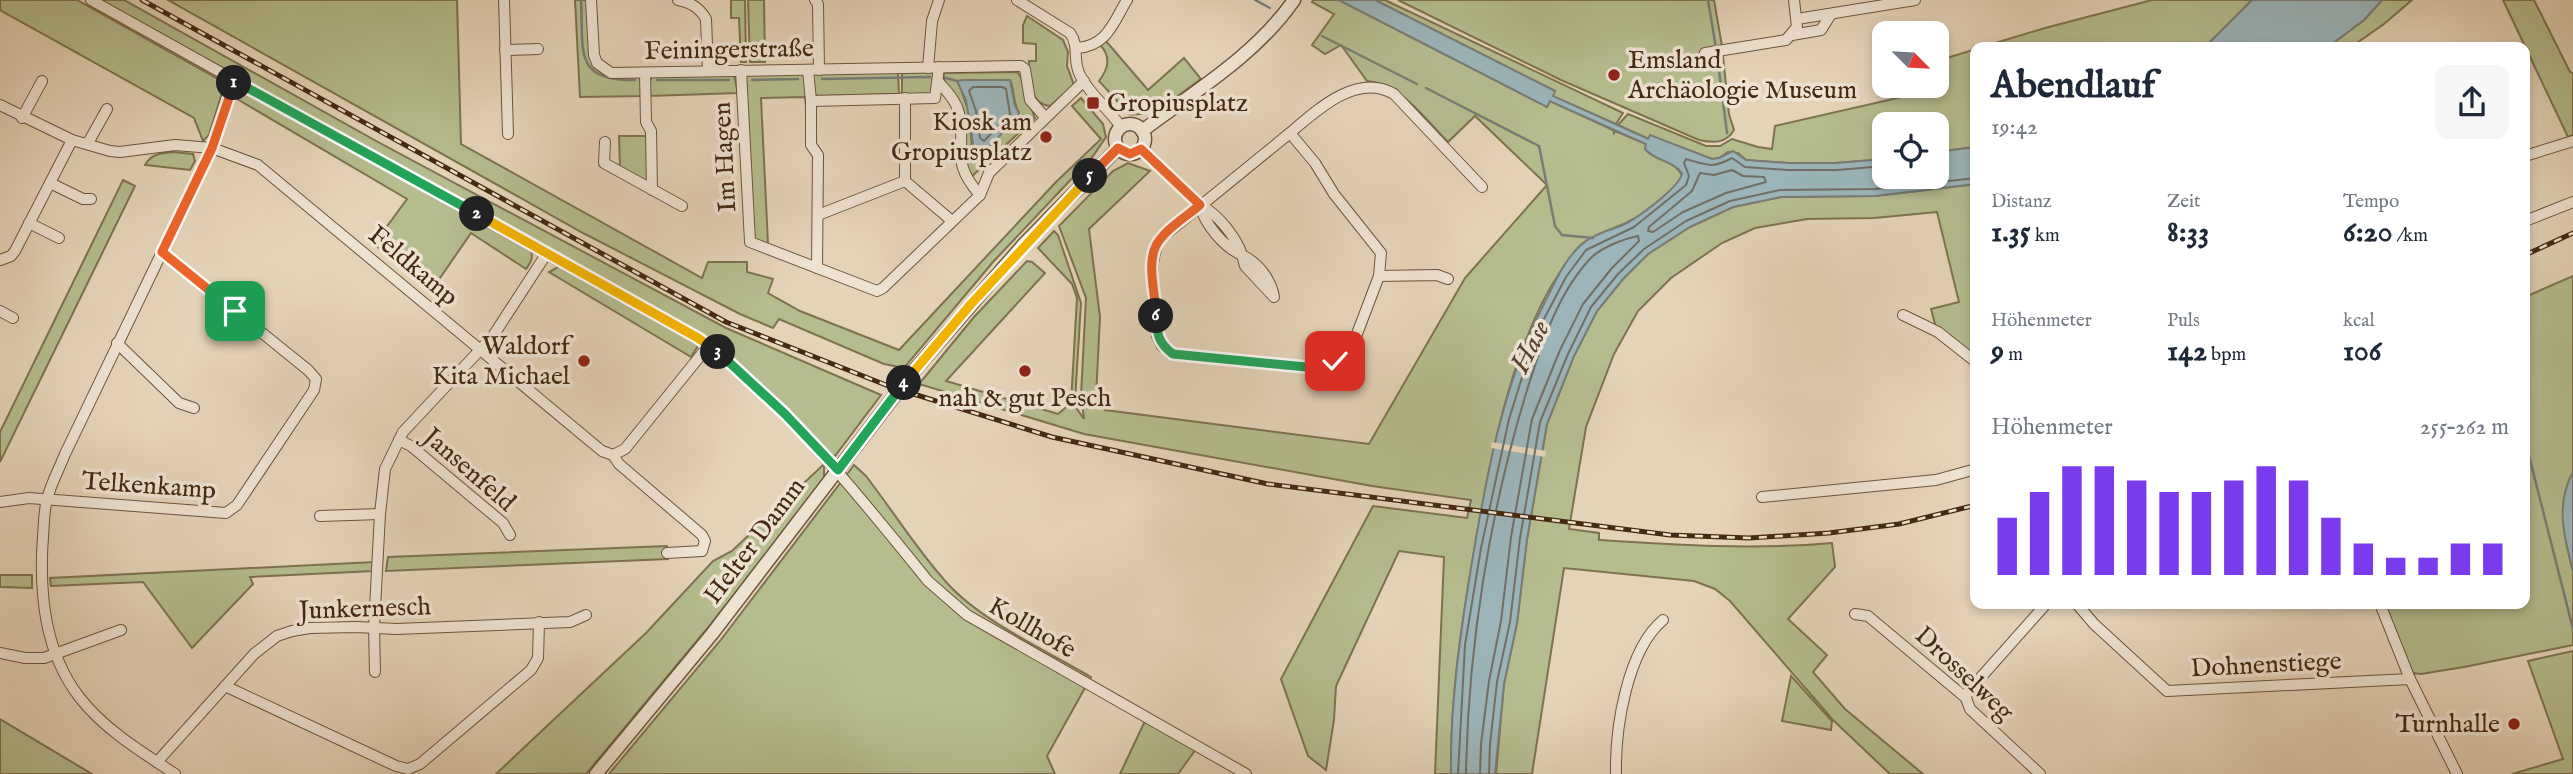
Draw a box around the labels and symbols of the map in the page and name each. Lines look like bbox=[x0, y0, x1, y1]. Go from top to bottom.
north arrow bbox=[1872, 21, 1950, 98]
street label: Feiningerstraße bbox=[644, 32, 814, 68]
place label: Emsland Archäologie Museum bbox=[1627, 44, 1857, 107]
pin: 1 bbox=[216, 66, 252, 100]
marker: Emsland Archäologie Museum bbox=[1606, 67, 1622, 83]
place label: Gropiusplatz bbox=[1107, 87, 1248, 120]
marker: Gropiusplatz bbox=[1085, 95, 1101, 111]
street label: Im Hagen bbox=[706, 101, 744, 213]
place label: Kiosk am Gropiusplatz bbox=[891, 106, 1032, 169]
marker: Kiosk am Gropiusplatz bbox=[1038, 129, 1054, 145]
pin: 5 bbox=[1072, 158, 1108, 194]
pin: 2 bbox=[460, 196, 494, 232]
street label: Feldkamp bbox=[361, 218, 465, 314]
pin bbox=[205, 281, 265, 341]
pin: 6 bbox=[1138, 298, 1174, 334]
water label: Hase bbox=[1503, 314, 1559, 380]
place label: Waldorf Kita Michael bbox=[432, 330, 575, 393]
pin bbox=[1305, 331, 1365, 391]
pin: 3 bbox=[700, 334, 736, 370]
marker: Waldorf Kita Michael bbox=[576, 353, 592, 369]
marker: nah & gut Pesch bbox=[1017, 363, 1033, 379]
pin: 4 bbox=[886, 366, 922, 400]
place label: nah & gut Pesch bbox=[939, 382, 1112, 415]
street label: Jansenfeld bbox=[414, 419, 522, 519]
street label: Telkenkamp bbox=[81, 465, 217, 507]
street label: Helter Damm bbox=[697, 471, 813, 611]
street label: Junkernesch bbox=[295, 590, 432, 628]
street label: Kollhofe bbox=[982, 590, 1082, 666]
street label: Drosselweg bbox=[1907, 620, 2021, 729]
street label: Dohnenstiege bbox=[2190, 645, 2342, 685]
place label: Turnhalle bbox=[2395, 708, 2500, 741]
marker: Turnhalle bbox=[2506, 716, 2522, 732]

